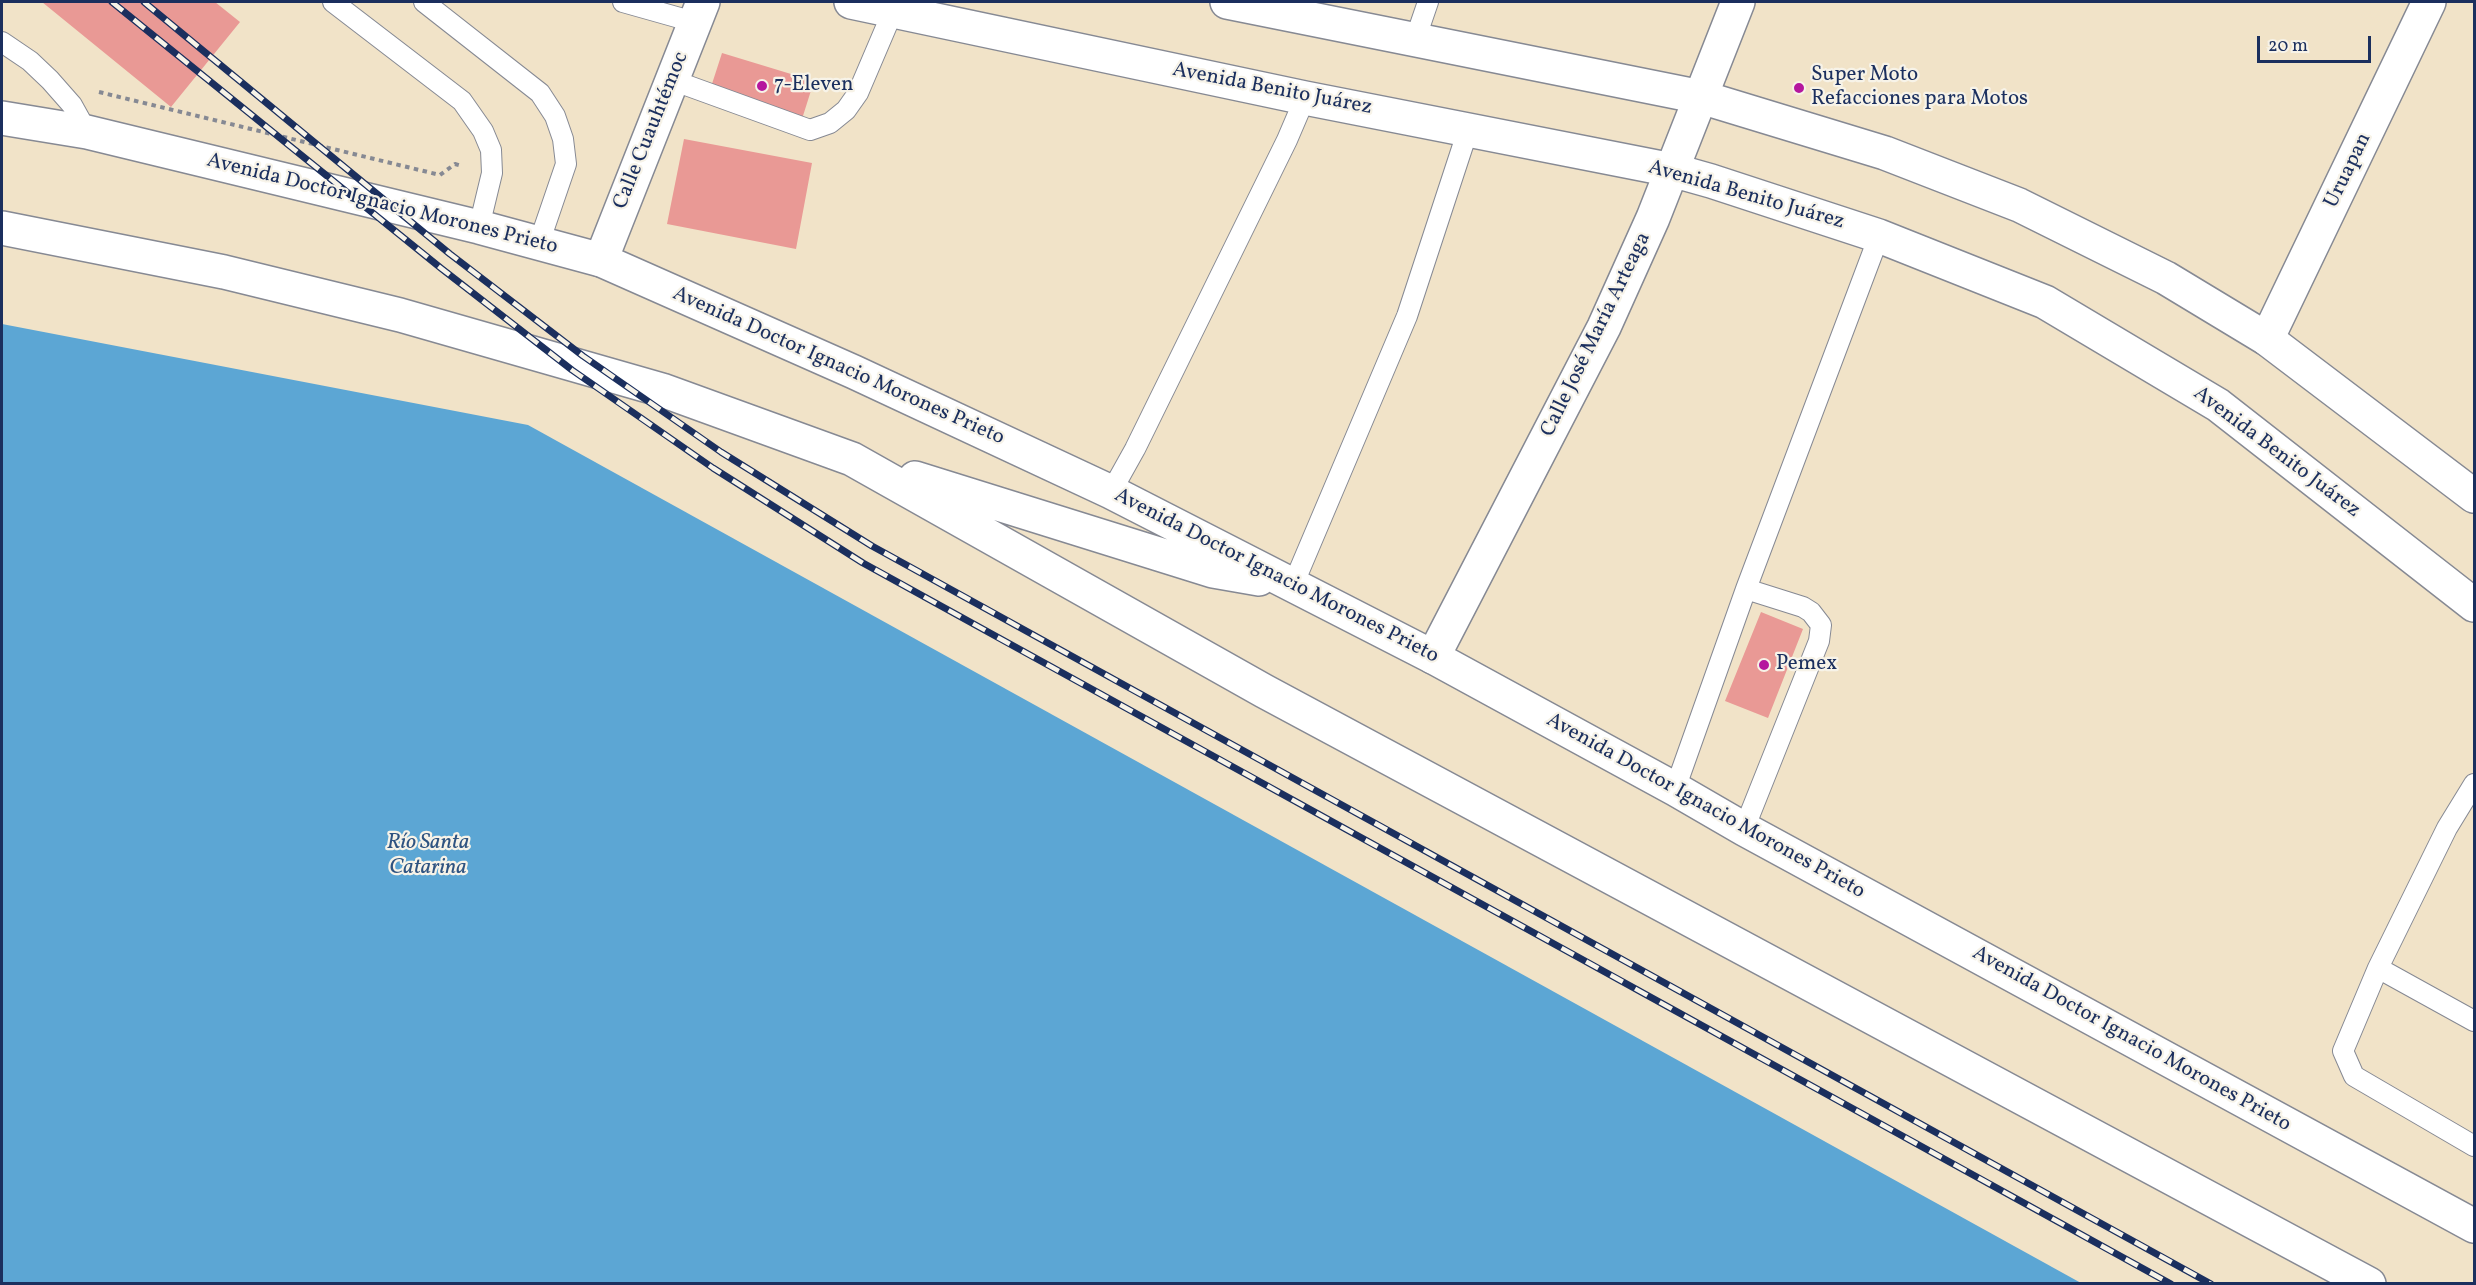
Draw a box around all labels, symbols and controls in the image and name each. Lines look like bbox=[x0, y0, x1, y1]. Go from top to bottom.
scale bar bbox=[2260, 24, 2374, 62]
text: 20 m bbox=[2268, 34, 2308, 59]
street label: Calle Cuauhtémoc bbox=[609, 49, 695, 213]
street label: Avenida Benito Juárez bbox=[1170, 58, 1374, 122]
place label: Super Moto Refacciones para Motos bbox=[1811, 63, 2028, 113]
place label: 7-Eleven bbox=[774, 73, 854, 99]
marker: 7-Eleven bbox=[755, 79, 769, 93]
marker: Super Moto Refacciones para Motos bbox=[1792, 81, 1806, 95]
street label: Uruapan bbox=[2320, 129, 2378, 213]
street label: Avenida Doctor Ignacio Morones Prieto bbox=[204, 149, 560, 261]
street label: Avenida Benito Juárez bbox=[1645, 156, 1847, 236]
street label: Calle José María Arteaga bbox=[1537, 229, 1657, 441]
street label: Avenida Doctor Ignacio Morones Prieto bbox=[668, 282, 1008, 452]
street label: Avenida Benito Juárez bbox=[2188, 382, 2364, 524]
street label: Avenida Doctor Ignacio Morones Prieto bbox=[1110, 484, 1442, 670]
place label: Pemex bbox=[1776, 652, 1837, 678]
marker: Pemex bbox=[1757, 658, 1771, 672]
street label: Avenida Doctor Ignacio Morones Prieto bbox=[1541, 709, 1869, 905]
water label: Río Santa Catarina bbox=[387, 831, 469, 882]
street label: Avenida Doctor Ignacio Morones Prieto bbox=[1967, 942, 2295, 1138]

